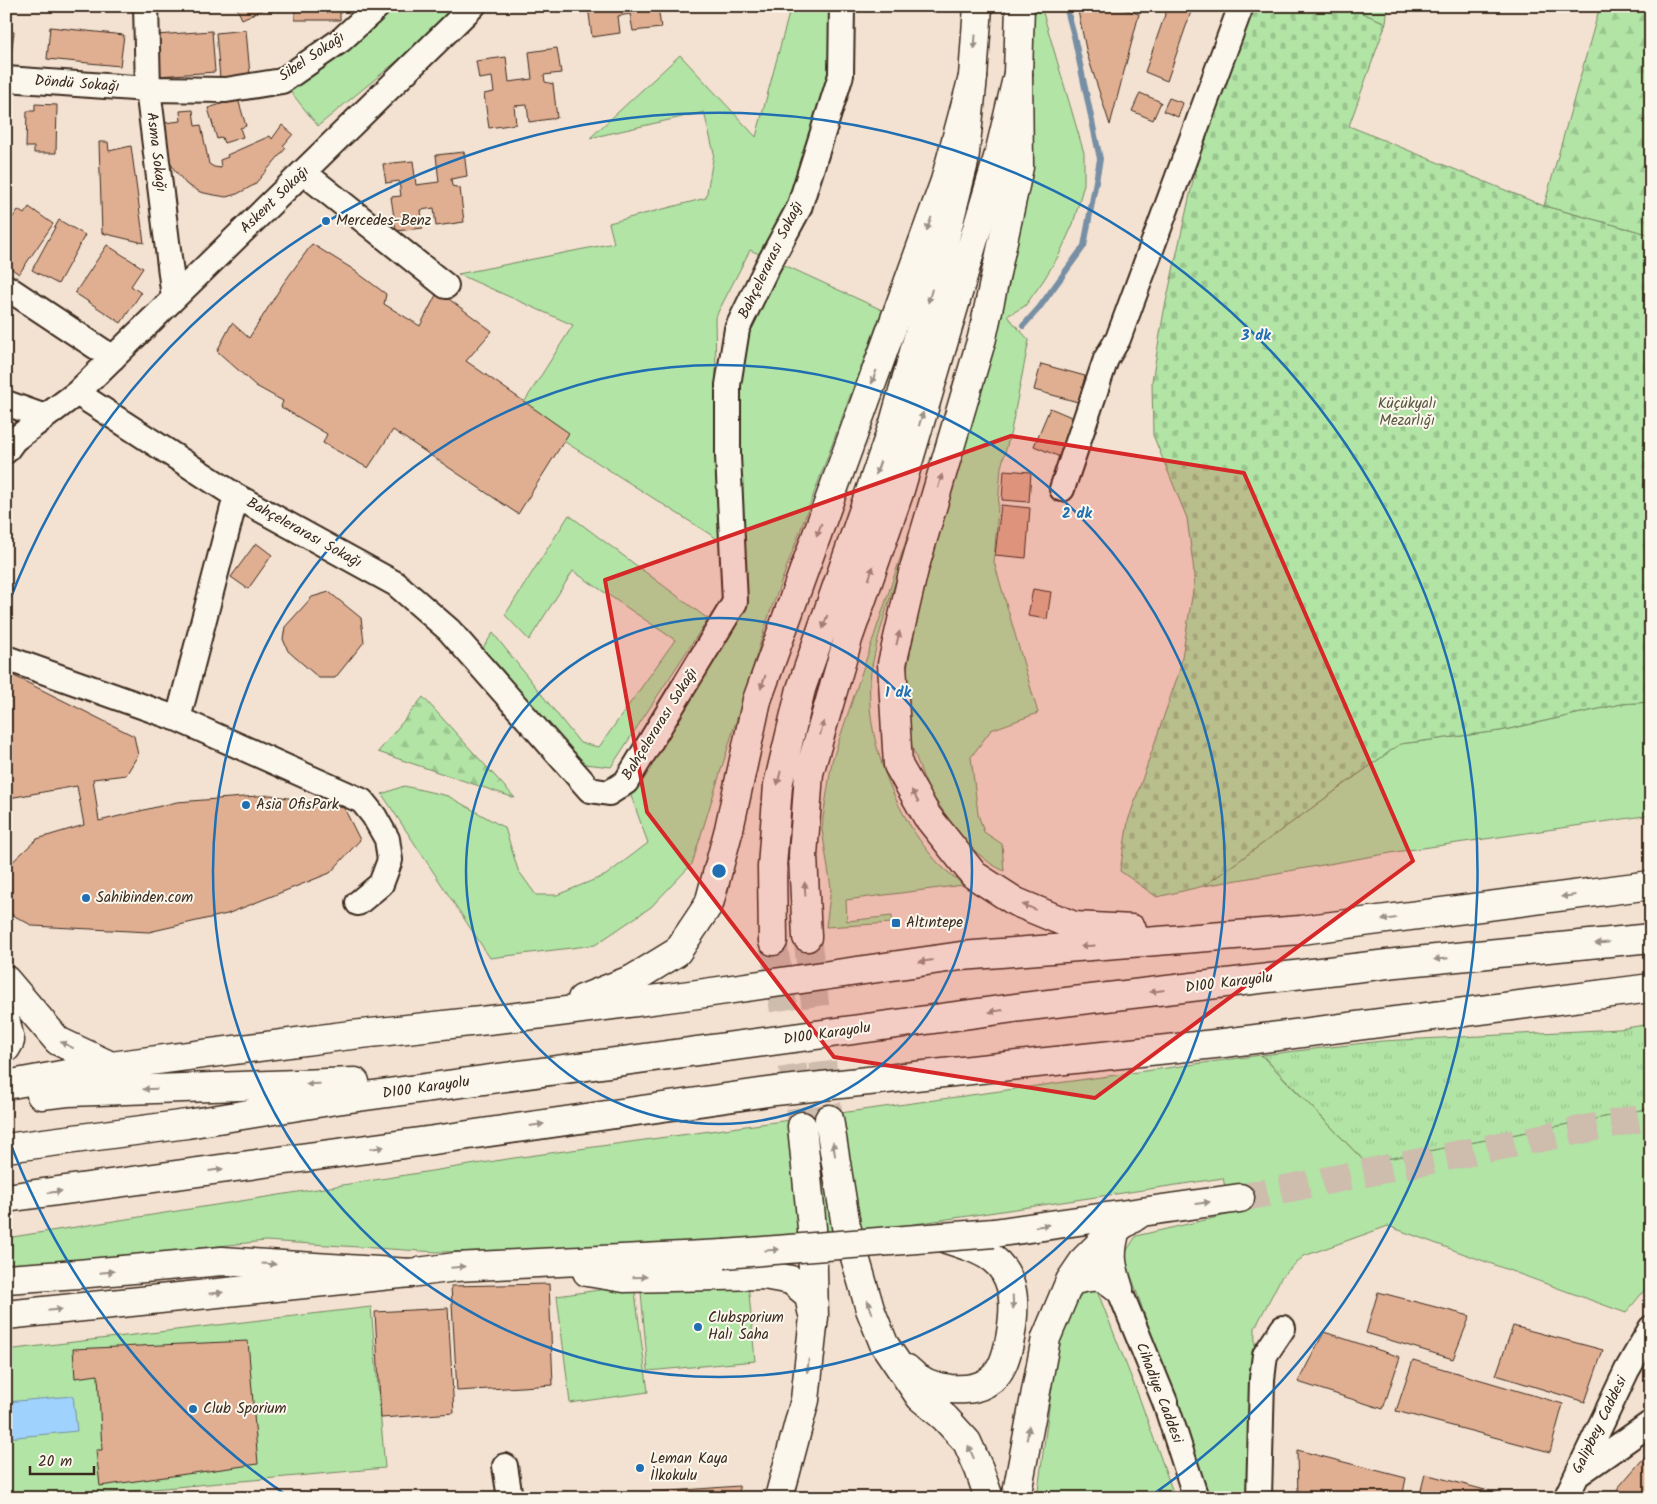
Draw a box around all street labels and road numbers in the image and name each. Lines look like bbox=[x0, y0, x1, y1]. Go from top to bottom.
street label: Sibel Sokağı bbox=[274, 26, 350, 88]
street label: Döndü Sokağı bbox=[34, 69, 120, 99]
street label: Asma Sokağı bbox=[139, 111, 173, 193]
street label: Askent Sokağı bbox=[235, 160, 315, 240]
street label: Bahçelerarası Sokağı bbox=[732, 197, 810, 323]
street label: Bahçelerarası Sokağı bbox=[242, 491, 366, 575]
street label: Bahçelerarası Sokağı bbox=[616, 663, 704, 785]
street label: D100 Karayolu bbox=[1184, 966, 1274, 1000]
street label: D100 Karayolu bbox=[782, 1016, 872, 1052]
street label: D100 Karayolu bbox=[381, 1070, 471, 1106]
street label: Cihadiye Caddesi bbox=[1129, 1339, 1190, 1448]
street label: Galipbey Caddesi bbox=[1566, 1371, 1635, 1478]

